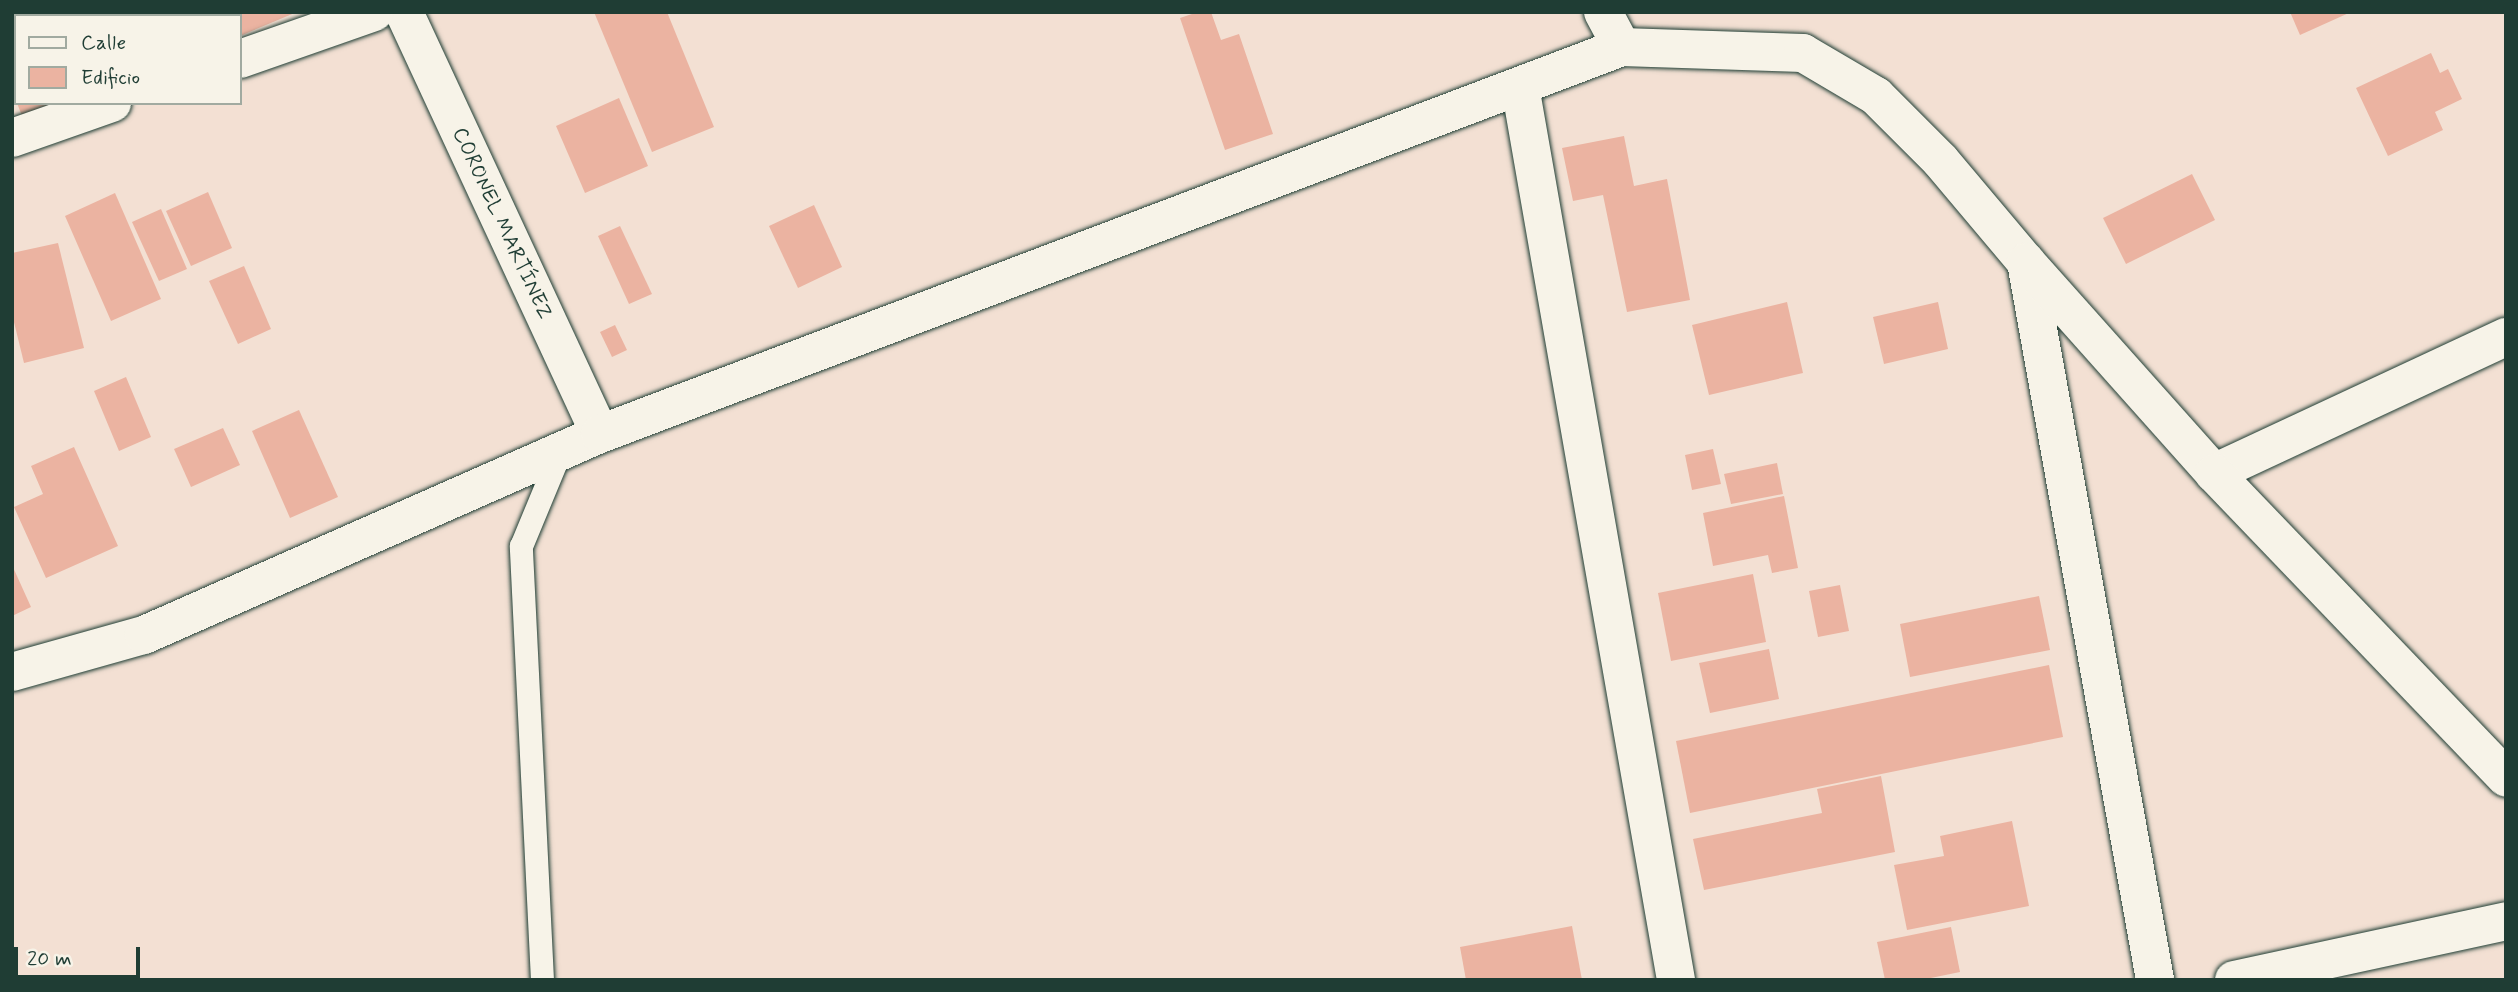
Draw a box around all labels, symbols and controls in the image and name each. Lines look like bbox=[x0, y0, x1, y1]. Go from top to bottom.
legend bbox=[14, 14, 242, 105]
text: Calle bbox=[81, 29, 126, 57]
text: Edificio bbox=[81, 64, 140, 92]
street label: CORONEL MARTÍNEZ bbox=[447, 124, 557, 322]
scale bar bbox=[18, 932, 144, 976]
text: 20 m bbox=[27, 945, 72, 973]

